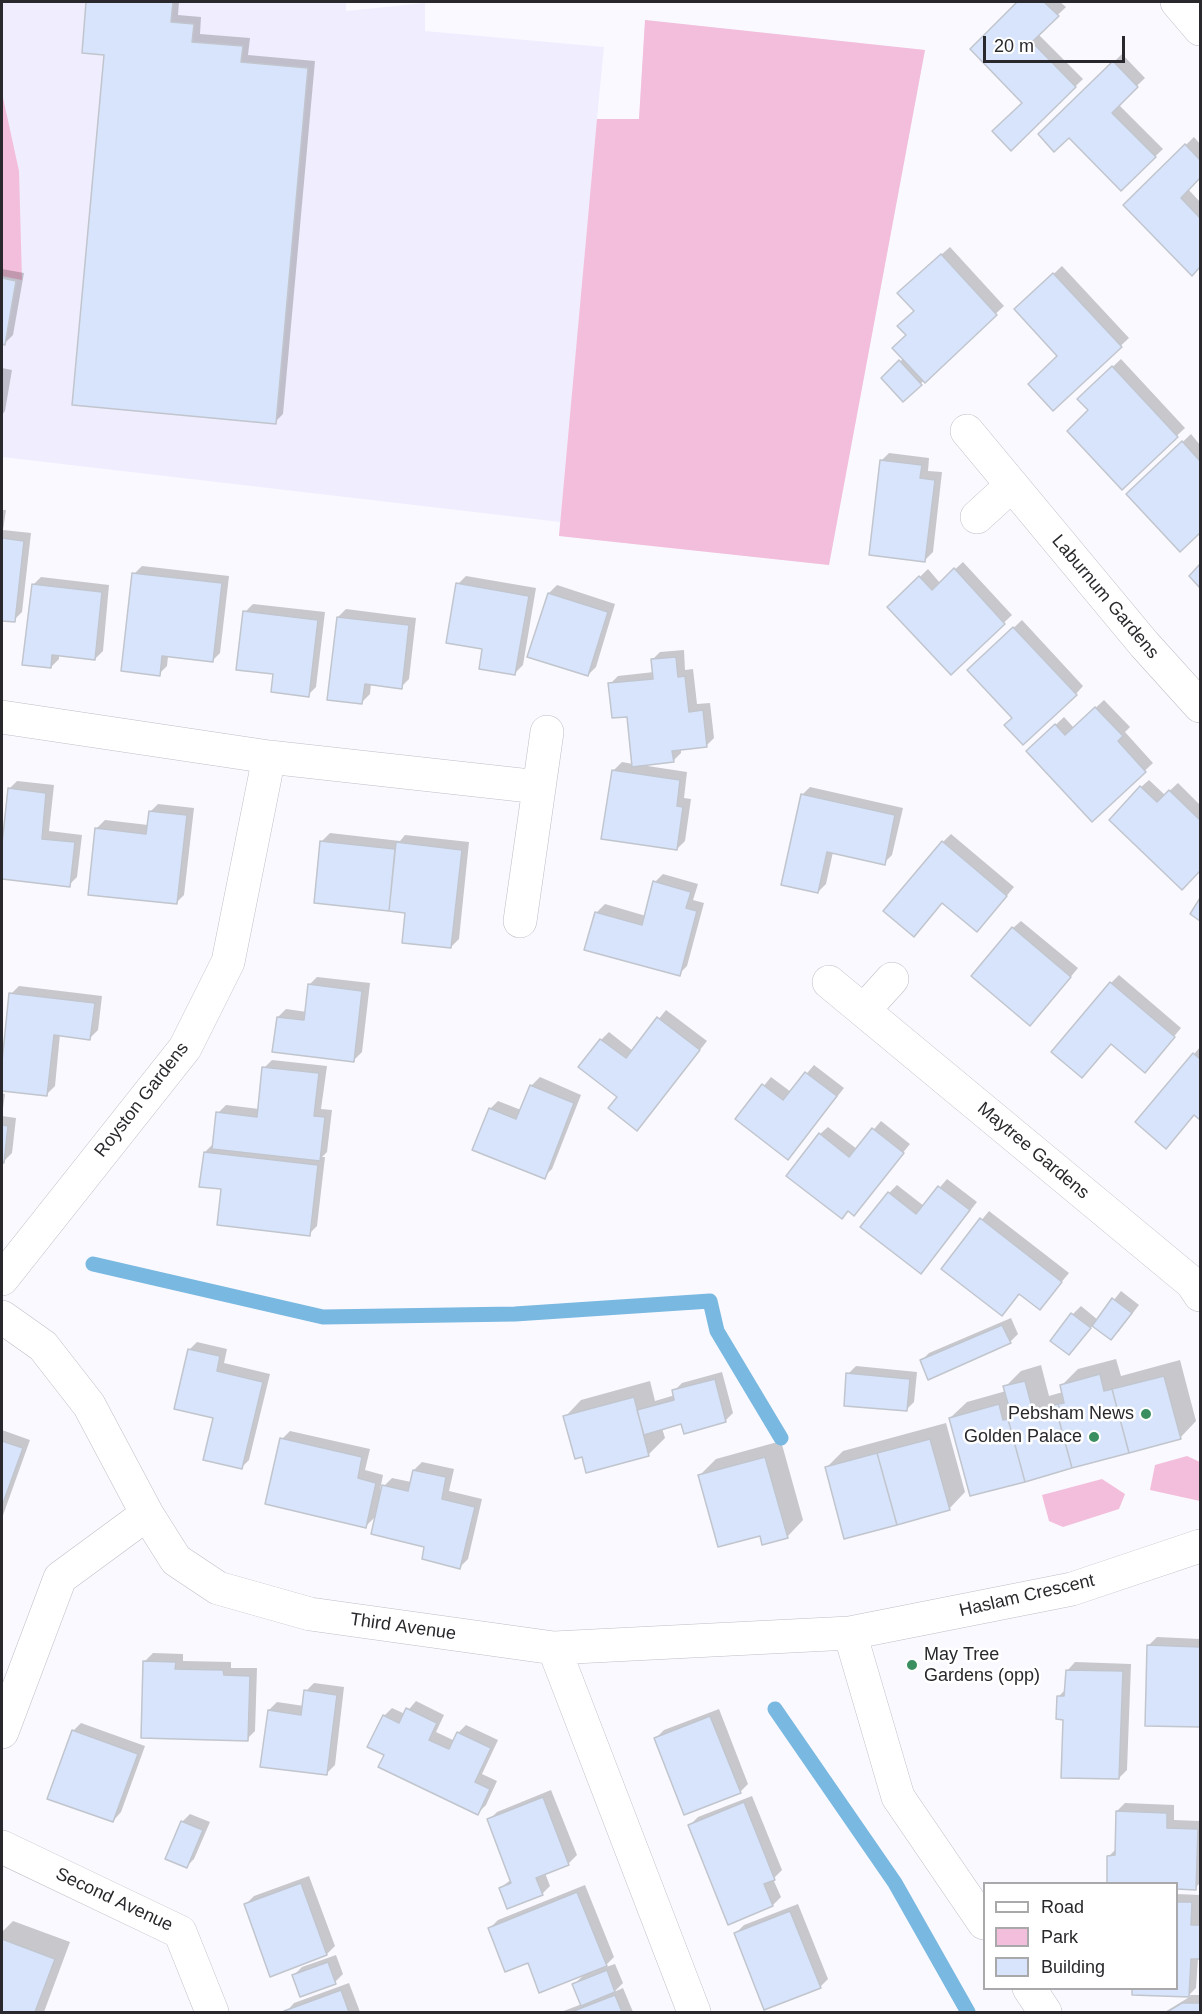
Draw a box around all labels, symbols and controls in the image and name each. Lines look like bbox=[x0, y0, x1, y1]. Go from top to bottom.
scale bar bbox=[986, 24, 1128, 62]
text: 20 m bbox=[994, 36, 1034, 56]
street label: Laburnum Gardens bbox=[1047, 531, 1163, 663]
street label: Royston Gardens bbox=[90, 1038, 194, 1162]
street label: Maytree Gardens bbox=[973, 1098, 1093, 1204]
place label: Pebsham News bbox=[1008, 1403, 1134, 1425]
marker: Pebsham News bbox=[1139, 1407, 1153, 1421]
place label: Golden Palace bbox=[964, 1426, 1082, 1448]
marker: Golden Palace bbox=[1087, 1430, 1101, 1444]
street label: Haslam Crescent bbox=[957, 1570, 1097, 1622]
street label: Third Avenue bbox=[349, 1609, 457, 1645]
place label: May Tree Gardens (opp) bbox=[924, 1644, 1040, 1686]
marker: May Tree Gardens (opp) bbox=[905, 1658, 919, 1672]
street label: Second Avenue bbox=[52, 1863, 176, 1937]
legend bbox=[983, 1882, 1178, 1990]
text: Road bbox=[1041, 1897, 1084, 1917]
text: Park bbox=[1041, 1927, 1078, 1947]
text: Building bbox=[1041, 1957, 1105, 1977]

